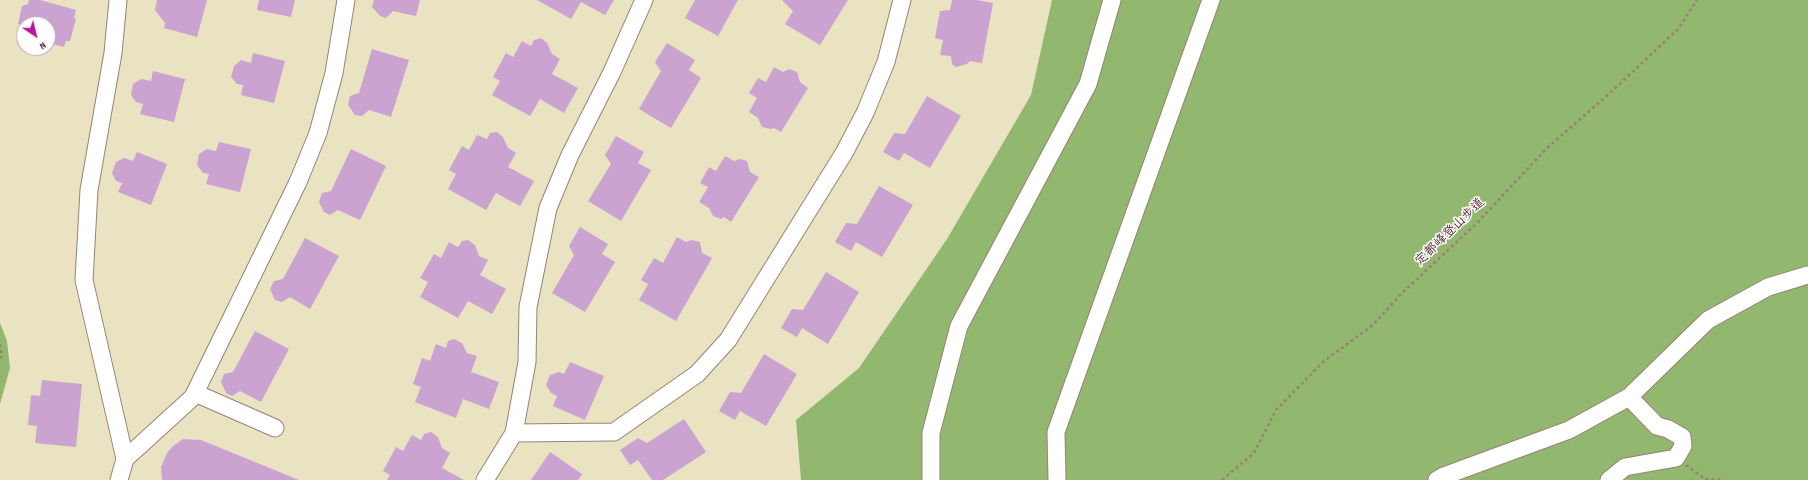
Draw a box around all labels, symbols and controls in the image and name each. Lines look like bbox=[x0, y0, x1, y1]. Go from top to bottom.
north arrow bbox=[16, 16, 56, 56]
text: N bbox=[35, 37, 49, 53]
street label: 定都峰登山步道 bbox=[1413, 196, 1489, 270]

